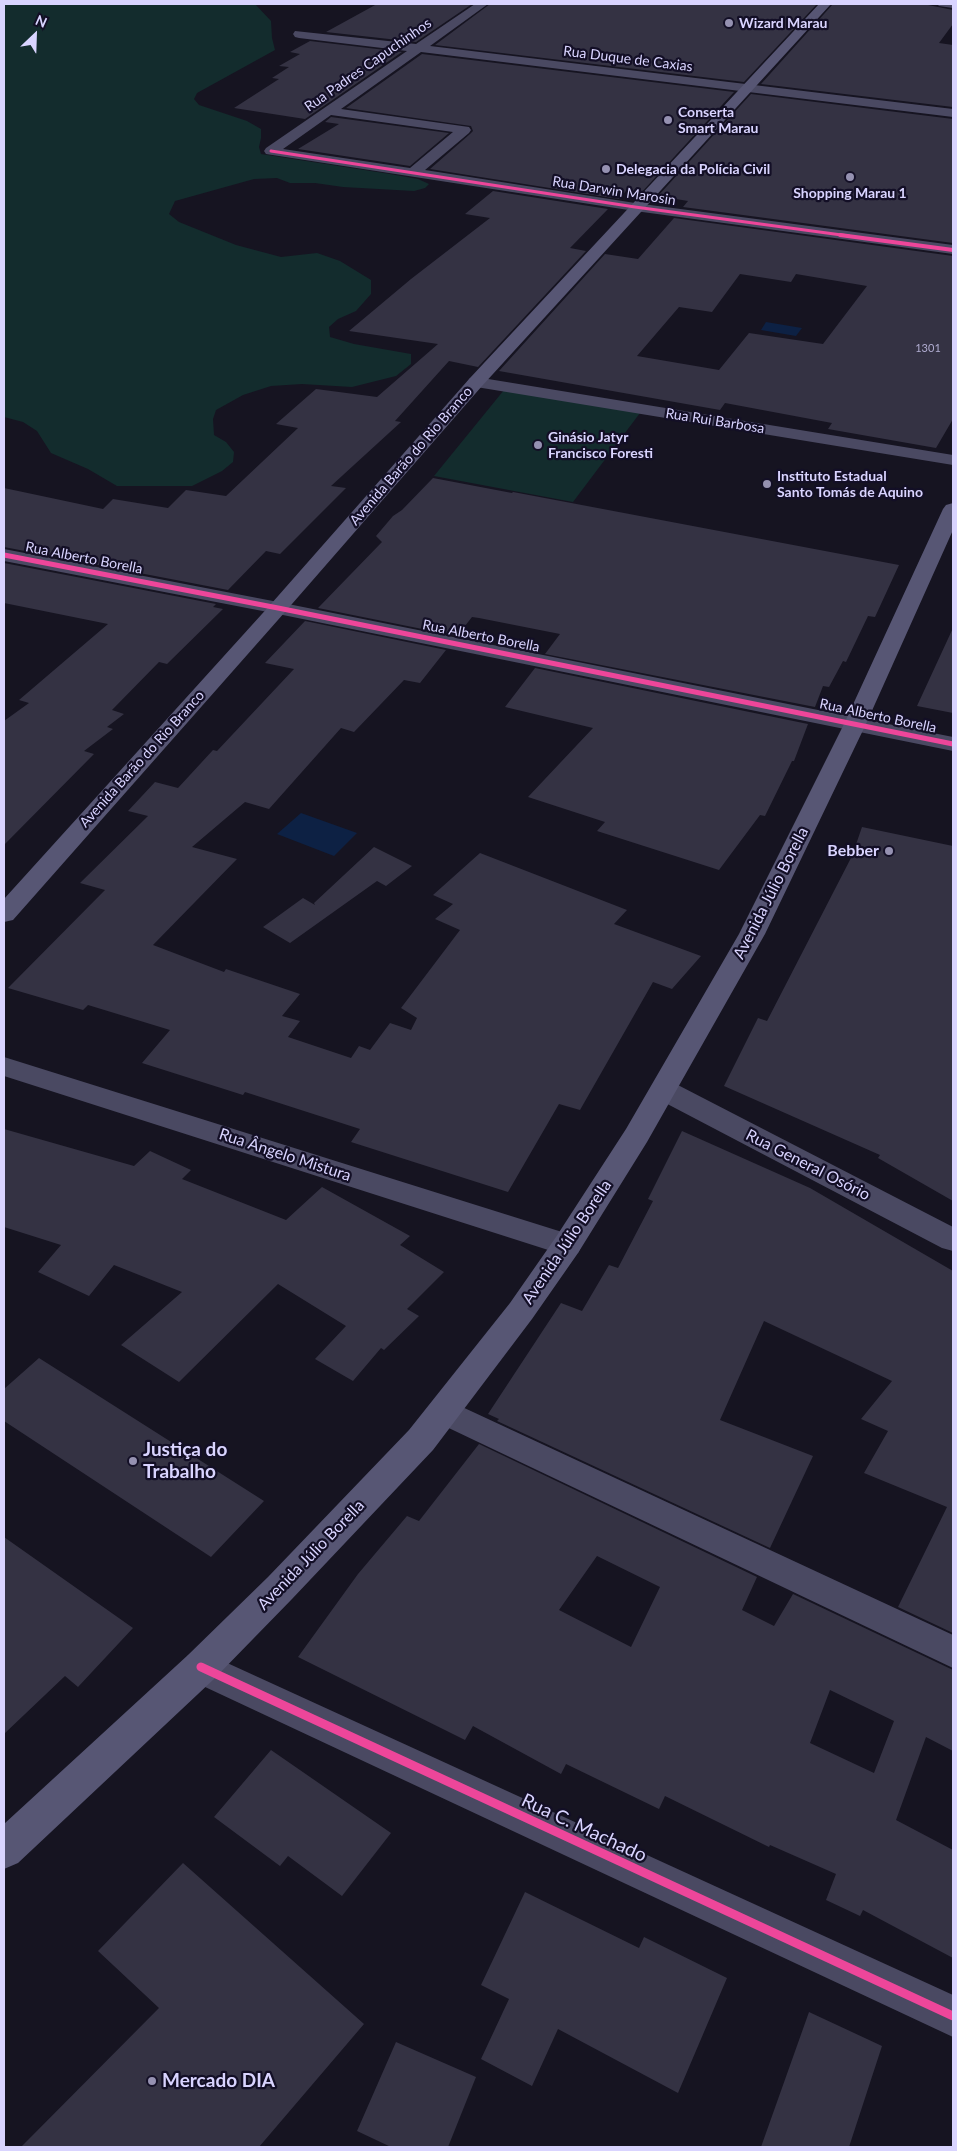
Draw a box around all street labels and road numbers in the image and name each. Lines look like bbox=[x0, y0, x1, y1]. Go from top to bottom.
street label: Rua Padres Capuchinhos bbox=[301, 15, 435, 115]
street label: Rua Duque de Caxias bbox=[562, 43, 694, 75]
street label: Rua Darwin Marosin bbox=[551, 173, 677, 209]
street label: Avenida Barão do Rio Branco bbox=[346, 383, 476, 529]
street label: Rua Rui Barbosa bbox=[664, 405, 766, 437]
street label: Rua Alberto Borella bbox=[24, 538, 144, 578]
street label: Rua Alberto Borella bbox=[421, 616, 541, 656]
street label: Avenida Barão do Rio Branco bbox=[76, 687, 208, 831]
street label: Rua Alberto Borella bbox=[818, 695, 938, 737]
street label: Avenida Júlio Borella bbox=[729, 824, 813, 962]
street label: Rua Ângelo Mistura bbox=[217, 1125, 353, 1185]
street label: Rua General Osório bbox=[743, 1125, 873, 1205]
street label: Avenida Júlio Borella bbox=[518, 1176, 616, 1308]
street label: Avenida Júlio Borella bbox=[254, 1496, 368, 1614]
street label: Rua C. Machado bbox=[518, 1789, 650, 1867]

